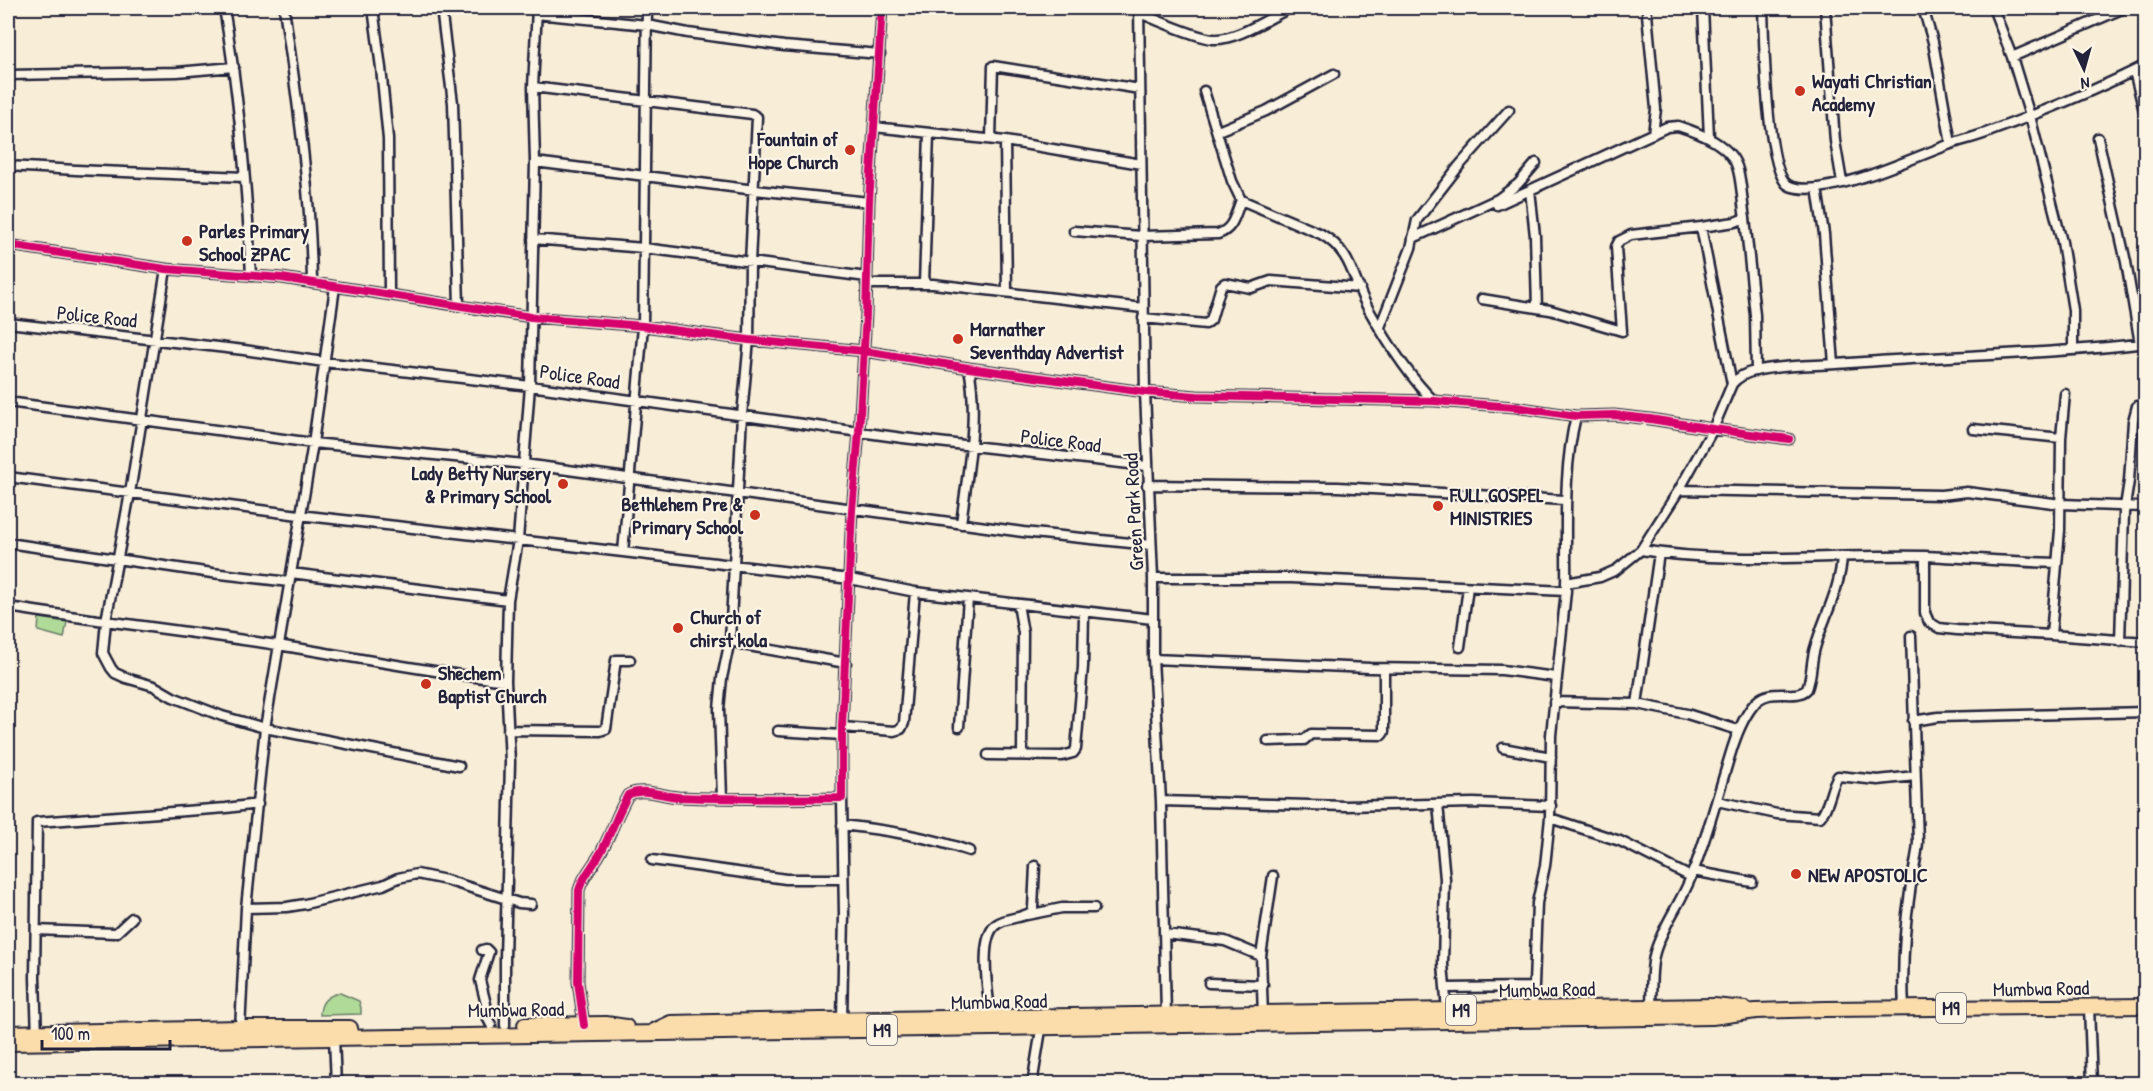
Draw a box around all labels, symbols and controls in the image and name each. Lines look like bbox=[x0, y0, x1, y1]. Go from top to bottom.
north arrow bbox=[2054, 39, 2114, 99]
place label: Wayati Christian Academy bbox=[1812, 67, 1932, 118]
text: N bbox=[2080, 73, 2091, 95]
marker: Wayati Christian Academy bbox=[1793, 84, 1807, 98]
place label: Fountain of Hope Church bbox=[748, 125, 839, 176]
marker: Fountain of Hope Church bbox=[843, 143, 857, 157]
place label: Parles Primary School ZPAC bbox=[199, 217, 310, 267]
marker: Parles Primary School ZPAC bbox=[180, 234, 194, 248]
street label: Police Road bbox=[56, 298, 139, 334]
place label: Marnather Seventhday Advertist bbox=[970, 315, 1124, 366]
marker: Marnather Seventhday Advertist bbox=[951, 332, 965, 346]
street label: Police Road bbox=[538, 357, 622, 395]
street label: Police Road bbox=[1019, 422, 1103, 458]
street label: Green Park Road bbox=[1116, 452, 1150, 571]
place label: Lady Betty Nursery & Primary School bbox=[412, 459, 552, 510]
marker: Lady Betty Nursery & Primary School bbox=[556, 477, 570, 491]
place label: FULL GOSPEL MINISTRIES bbox=[1449, 481, 1544, 531]
place label: Bethlehem Pre & Primary School bbox=[621, 490, 744, 541]
marker: FULL GOSPEL MINISTRIES bbox=[1431, 499, 1445, 513]
marker: Bethlehem Pre & Primary School bbox=[748, 508, 762, 522]
place label: Church of chirst kola bbox=[690, 603, 767, 653]
marker: Church of chirst kola bbox=[671, 621, 685, 635]
place label: Shechem Baptist Church bbox=[438, 659, 547, 710]
marker: Shechem Baptist Church bbox=[419, 677, 433, 691]
place label: NEW APOSTOLIC bbox=[1808, 861, 1928, 888]
marker: NEW APOSTOLIC bbox=[1789, 867, 1803, 881]
street label: Mumbwa Road bbox=[1993, 974, 2090, 1002]
street label: Mumbwa Road bbox=[1499, 975, 1596, 1003]
street label: Mumbwa Road bbox=[951, 987, 1048, 1015]
road number: M9 bbox=[1936, 993, 1966, 1023]
street label: Mumbwa Road bbox=[468, 995, 565, 1023]
road number: M9 bbox=[1446, 995, 1476, 1025]
scale bar bbox=[42, 1013, 170, 1051]
road number: M9 bbox=[867, 1015, 897, 1045]
text: 100 m bbox=[51, 1021, 90, 1046]

